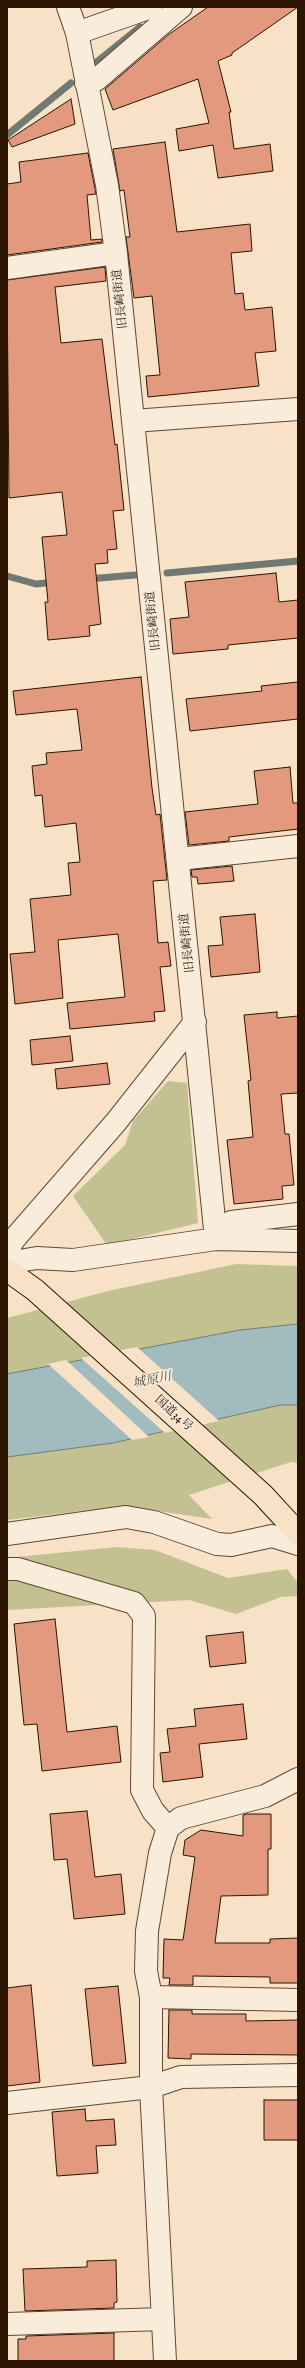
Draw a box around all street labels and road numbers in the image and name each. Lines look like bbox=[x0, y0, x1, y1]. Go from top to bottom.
street label: 旧長崎街道 bbox=[111, 268, 131, 330]
street label: 旧長崎街道 bbox=[144, 590, 164, 652]
street label: 旧長崎街道 bbox=[178, 912, 198, 974]
street label: 国道34号 bbox=[151, 1393, 195, 1435]

